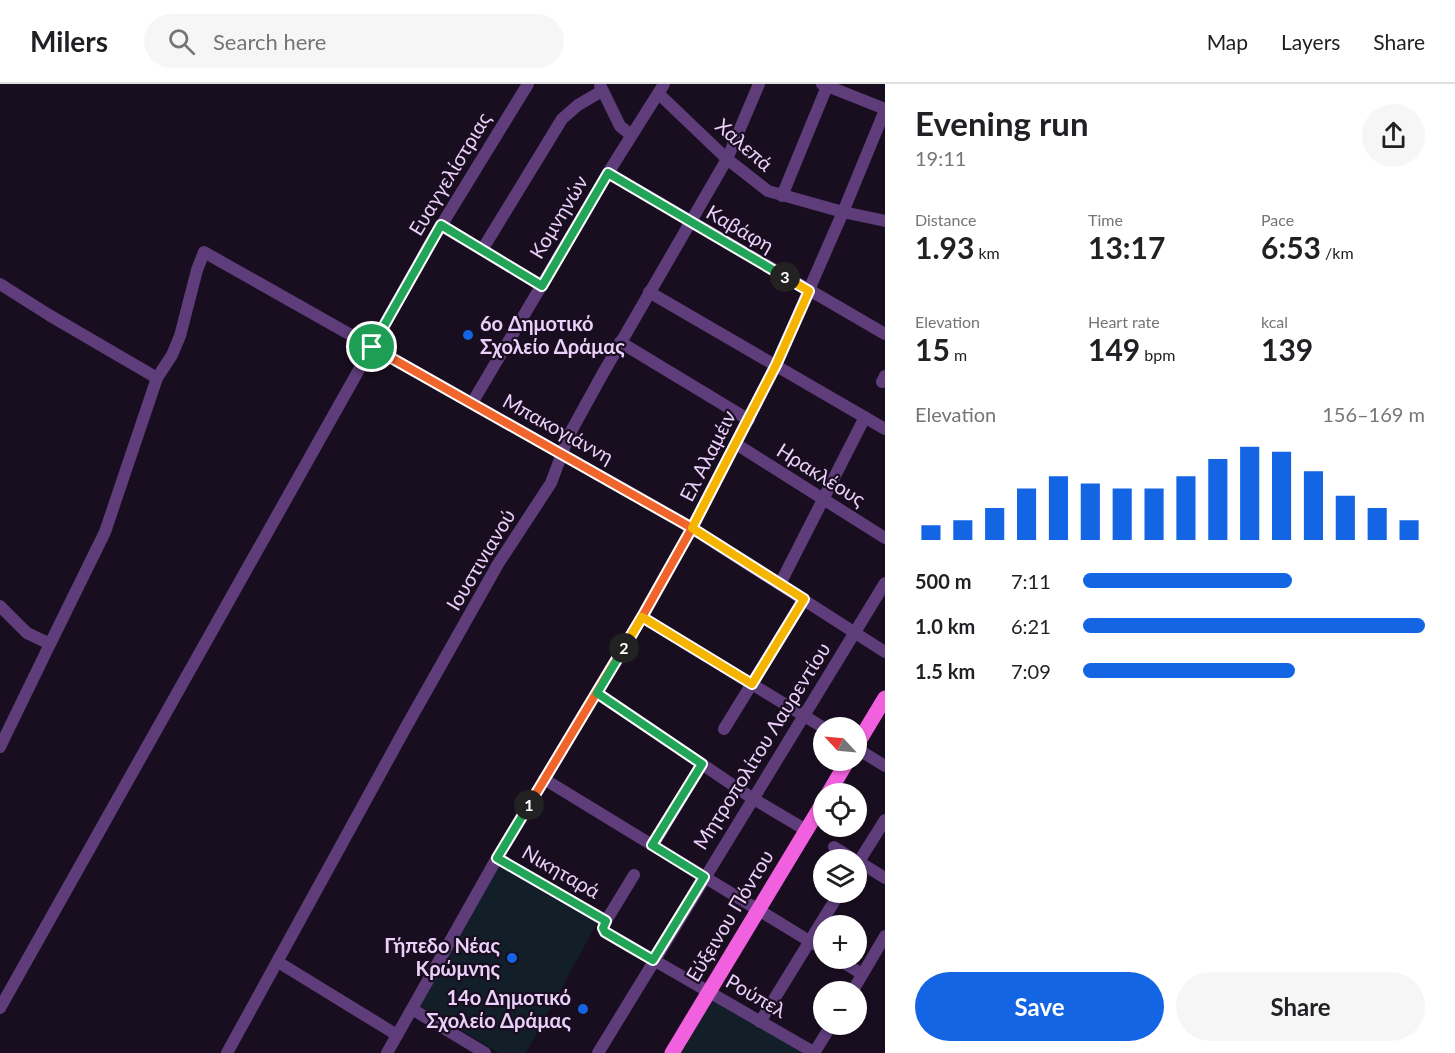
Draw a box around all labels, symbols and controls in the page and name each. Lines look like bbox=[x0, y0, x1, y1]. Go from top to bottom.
search box bbox=[144, 14, 564, 68]
text: Milers bbox=[30, 24, 108, 58]
icon: search bbox=[165, 25, 198, 58]
text: Search here bbox=[213, 28, 326, 55]
text: Map bbox=[1207, 29, 1248, 54]
text: Layers bbox=[1281, 29, 1340, 54]
text: Share bbox=[1373, 29, 1425, 54]
text: Evening run bbox=[915, 103, 1089, 143]
button: share bbox=[1362, 104, 1425, 167]
street label: Ευαγγελίστριας bbox=[403, 108, 495, 239]
street label: Χαλεπά bbox=[711, 113, 778, 176]
text: 19:11 bbox=[915, 146, 966, 170]
street label: Κομνηνών bbox=[524, 171, 592, 262]
street label: Καβάφη bbox=[703, 199, 778, 257]
text: Distance bbox=[915, 210, 976, 229]
text: Time bbox=[1088, 210, 1123, 229]
text: Pace bbox=[1261, 210, 1294, 229]
text: 1.93 bbox=[915, 229, 974, 265]
text: 13:17 bbox=[1088, 229, 1165, 265]
text: 6:53 bbox=[1261, 229, 1321, 265]
text: km bbox=[974, 243, 1000, 262]
text: /km bbox=[1321, 243, 1354, 262]
pin: 3 bbox=[770, 262, 800, 292]
text: 3 bbox=[780, 267, 790, 286]
place label: 6o Δημοτικό Σχολείο Δράμας bbox=[480, 311, 625, 358]
text: Elevation bbox=[915, 312, 980, 331]
text: Heart rate bbox=[1088, 312, 1160, 331]
text: kcal bbox=[1261, 312, 1288, 331]
pin bbox=[346, 321, 397, 372]
marker: 6o Δημοτικό Σχολείο Δράμας bbox=[461, 328, 475, 342]
icon: arrive bbox=[355, 330, 388, 363]
text: 15 bbox=[915, 331, 950, 367]
text: 149 bbox=[1088, 331, 1140, 367]
text: 139 bbox=[1261, 331, 1313, 367]
text: m bbox=[950, 345, 967, 364]
text: bpm bbox=[1140, 345, 1175, 364]
street label: Μπακογιάννη bbox=[499, 388, 618, 468]
text: Elevation bbox=[915, 402, 996, 426]
text: 156–169 m bbox=[1322, 402, 1425, 426]
street label: Ελ Αλαμέιν bbox=[674, 406, 740, 505]
street label: Ηρακλέους bbox=[773, 438, 870, 511]
street label: Ιουστινιανού bbox=[441, 505, 520, 614]
text: 500 m bbox=[915, 569, 971, 593]
text: 7:11 bbox=[1011, 569, 1051, 593]
text: 1.0 km bbox=[915, 614, 975, 638]
text: 6:21 bbox=[1011, 614, 1051, 638]
pin: 2 bbox=[609, 633, 639, 663]
text: 2 bbox=[619, 638, 629, 657]
street label: Μητροπολίτου Λαυρεντίου bbox=[688, 638, 835, 853]
text: 1.5 km bbox=[915, 659, 975, 683]
text: 7:09 bbox=[1011, 659, 1051, 683]
north arrow bbox=[813, 717, 867, 771]
map controls bbox=[813, 717, 867, 1035]
button: locate bbox=[813, 783, 867, 837]
pin: 1 bbox=[514, 790, 544, 820]
text: 1 bbox=[524, 795, 534, 814]
street label: Νικηταρά bbox=[518, 839, 605, 903]
street label: Εύξεινου Πόντου bbox=[680, 845, 778, 986]
button: layers bbox=[813, 849, 867, 903]
button: + bbox=[813, 915, 867, 969]
place label: Γήπεδο Νέας Κρώμνης bbox=[384, 933, 501, 980]
marker: Γήπεδο Νέας Κρώμνης bbox=[505, 951, 519, 965]
street label: Ρούπελ bbox=[722, 968, 791, 1022]
button: Save bbox=[915, 972, 1164, 1041]
button: Share bbox=[1176, 972, 1425, 1041]
button: − bbox=[813, 981, 867, 1035]
place label: 14ο Δημοτικό Σχολείο Δράμας bbox=[426, 985, 572, 1032]
marker: 14ο Δημοτικό Σχολείο Δράμας bbox=[576, 1002, 590, 1016]

